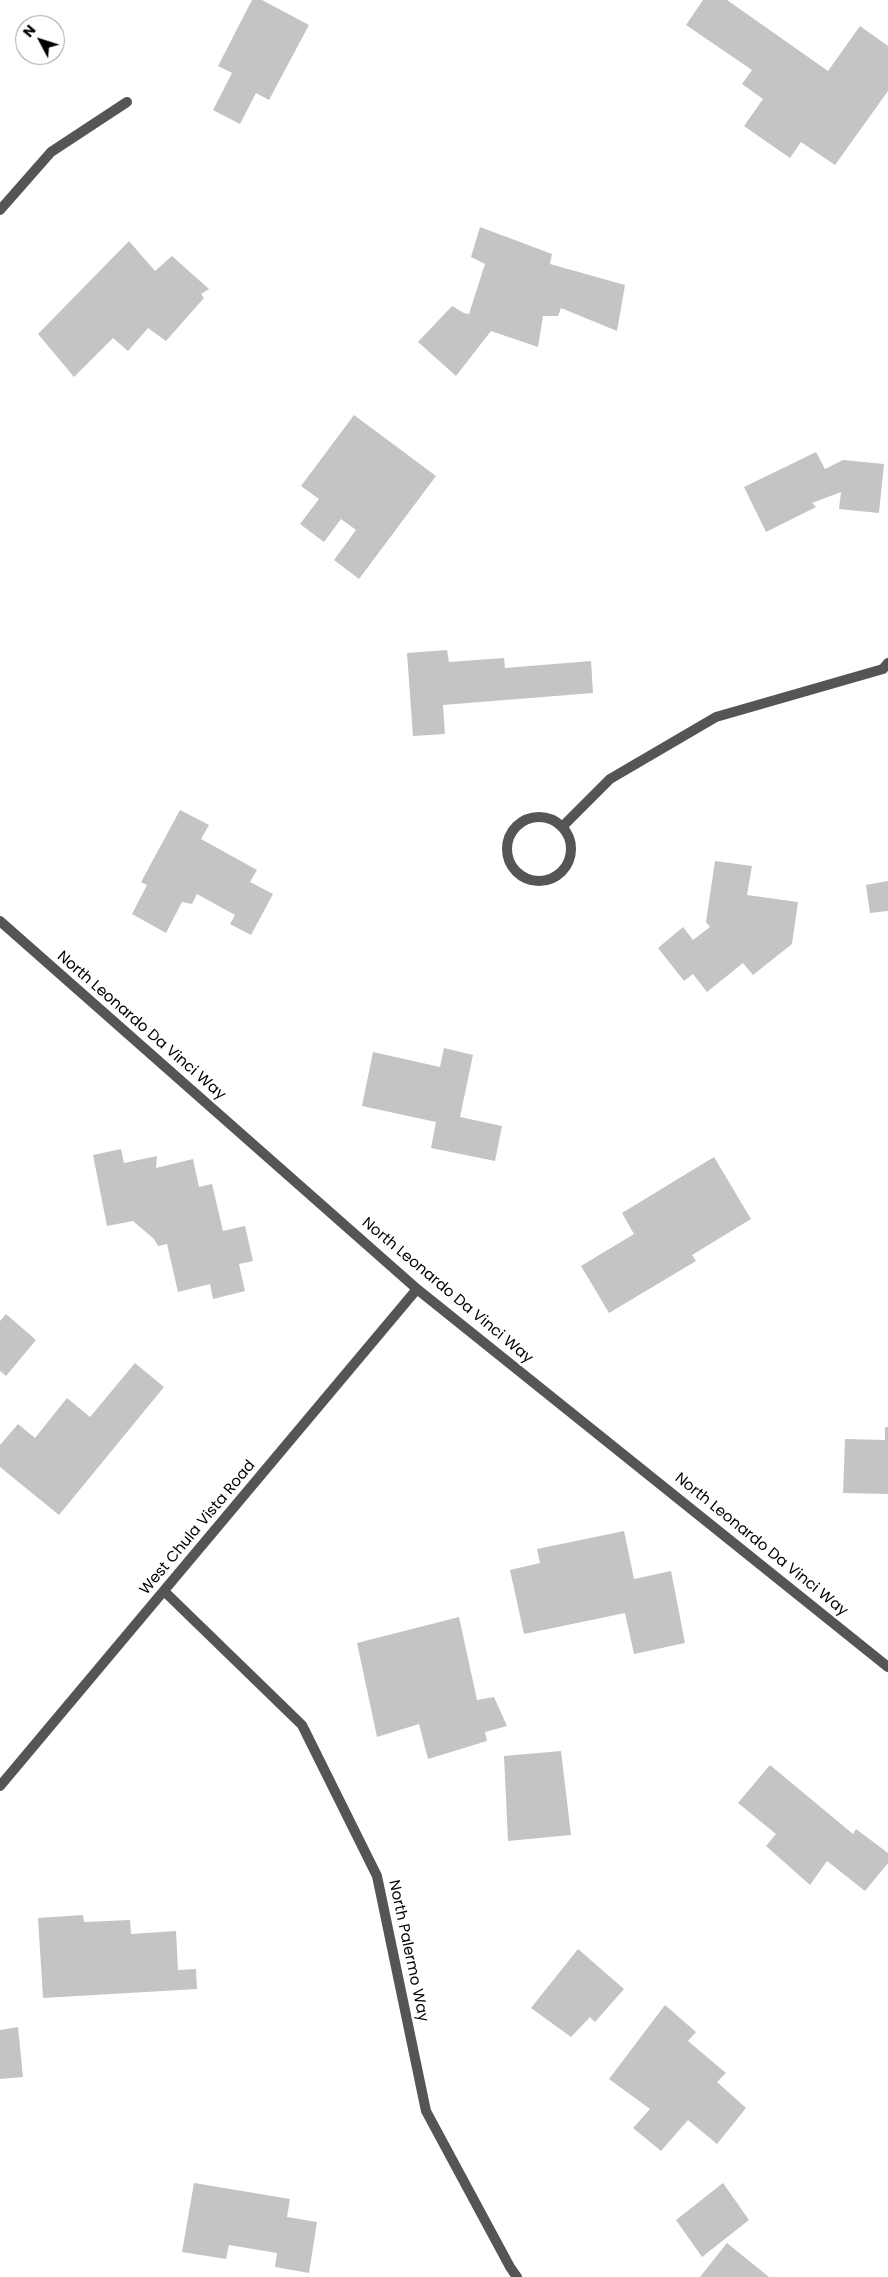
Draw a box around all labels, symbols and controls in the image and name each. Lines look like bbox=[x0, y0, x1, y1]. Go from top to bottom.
north arrow bbox=[15, 15, 65, 65]
text: N bbox=[18, 21, 40, 41]
street label: North Leonardo Da Vinci Way bbox=[53, 948, 229, 1104]
street label: North Leonardo Da Vinci Way bbox=[358, 1214, 536, 1368]
street label: West Chula Vista Road bbox=[136, 1457, 260, 1599]
street label: North Leonardo Da Vinci Way bbox=[671, 1470, 851, 1620]
street label: North Palermo Way bbox=[384, 1878, 432, 2024]

